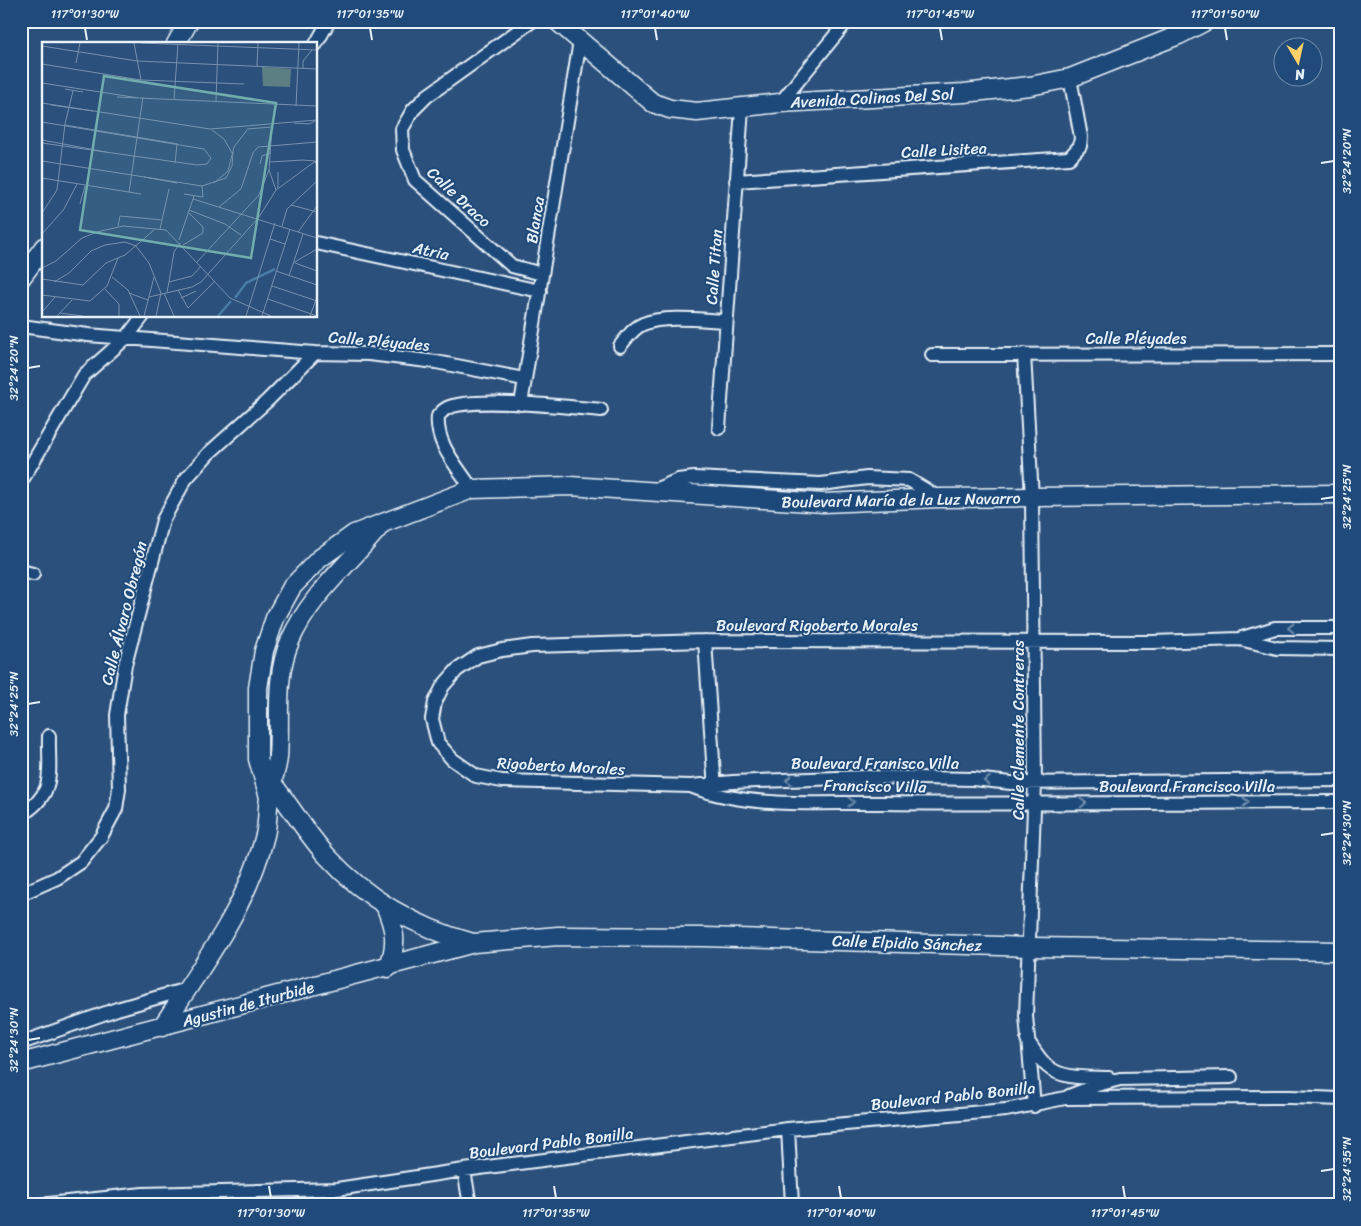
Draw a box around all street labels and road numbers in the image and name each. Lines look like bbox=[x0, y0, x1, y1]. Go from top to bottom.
street label: Avenida Colinas Del Sol bbox=[789, 79, 955, 117]
street label: Calle Lisitea bbox=[901, 133, 987, 167]
street label: Calle Draco bbox=[420, 159, 498, 235]
street label: Blanca bbox=[517, 193, 553, 246]
street label: Calle Titan bbox=[697, 228, 731, 306]
street label: Atria bbox=[409, 233, 453, 269]
street label: Calle Pléyades bbox=[327, 322, 431, 360]
street label: Calle Pléyades bbox=[1085, 324, 1187, 353]
street label: Boulevard María de la Luz Navarro bbox=[781, 483, 1021, 517]
street label: Calle Álvaro Obregón bbox=[92, 538, 156, 688]
street label: Boulevard Rigoberto Morales bbox=[716, 611, 919, 640]
street label: Calle Clemente Contreras bbox=[1004, 639, 1033, 820]
street label: Rigoberto Morales bbox=[496, 748, 626, 784]
street label: Boulevard Franisco Villa bbox=[791, 749, 959, 778]
street label: Francisco Villa bbox=[823, 771, 928, 801]
street label: Boulevard Francisco Villa bbox=[1099, 772, 1275, 801]
street label: Calle Elpidio Sánchez bbox=[832, 926, 983, 960]
street label: Agustin de Iturbide bbox=[178, 972, 317, 1036]
street label: Boulevard Pablo Bonilla bbox=[869, 1073, 1037, 1119]
street label: Boulevard Pablo Bonilla bbox=[467, 1119, 635, 1167]

